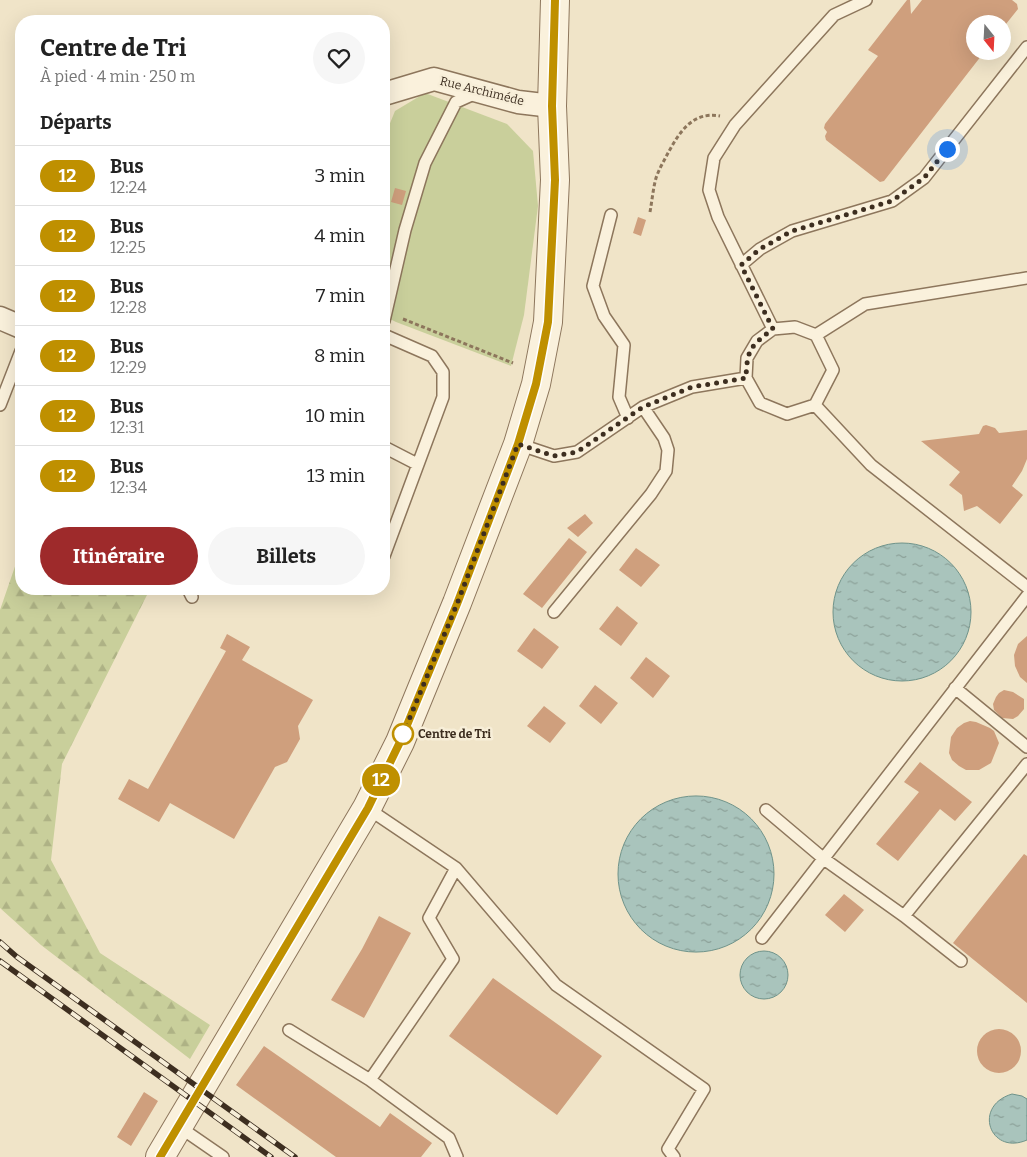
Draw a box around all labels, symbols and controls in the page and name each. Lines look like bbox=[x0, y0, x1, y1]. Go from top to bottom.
north arrow bbox=[966, 15, 1011, 60]
map controls bbox=[966, 15, 1011, 60]
button: heart bbox=[313, 32, 365, 84]
text: Centre de Tri bbox=[40, 34, 186, 62]
text: À pied · 4 min · 250 m bbox=[40, 67, 195, 86]
street label: Rue Archiméde bbox=[439, 74, 525, 108]
text: Départs bbox=[40, 111, 112, 134]
your location bbox=[935, 137, 960, 162]
text: Bus bbox=[110, 155, 144, 178]
text: 3 min bbox=[315, 164, 365, 187]
text: 12 bbox=[59, 165, 76, 187]
text: 12:24 bbox=[110, 178, 147, 197]
text: Bus bbox=[110, 215, 144, 238]
text: 4 min bbox=[314, 224, 365, 247]
text: 12 bbox=[59, 225, 76, 247]
text: 12:25 bbox=[110, 238, 146, 257]
text: Bus bbox=[110, 275, 144, 298]
text: 7 min bbox=[316, 284, 365, 307]
text: 12 bbox=[59, 285, 76, 307]
text: 12:28 bbox=[110, 298, 147, 317]
text: Bus bbox=[110, 335, 144, 358]
text: 8 min bbox=[314, 344, 365, 367]
text: 12 bbox=[59, 345, 76, 367]
text: 12:29 bbox=[110, 358, 147, 377]
text: Bus bbox=[110, 395, 144, 418]
text: 10 min bbox=[305, 404, 365, 427]
text: 12 bbox=[59, 405, 76, 427]
text: 12:31 bbox=[110, 418, 144, 437]
text: Bus bbox=[110, 455, 144, 478]
text: 13 min bbox=[307, 464, 365, 487]
text: 12 bbox=[59, 465, 76, 487]
text: 12:34 bbox=[110, 478, 147, 497]
button: Itinéraire bbox=[40, 527, 198, 585]
button: Billets bbox=[208, 527, 365, 585]
marker: Centre de Tri bbox=[392, 723, 414, 745]
place label: Centre de Tri bbox=[418, 727, 491, 741]
line badge: 12 bbox=[358, 764, 404, 796]
text: 12 bbox=[372, 769, 390, 791]

